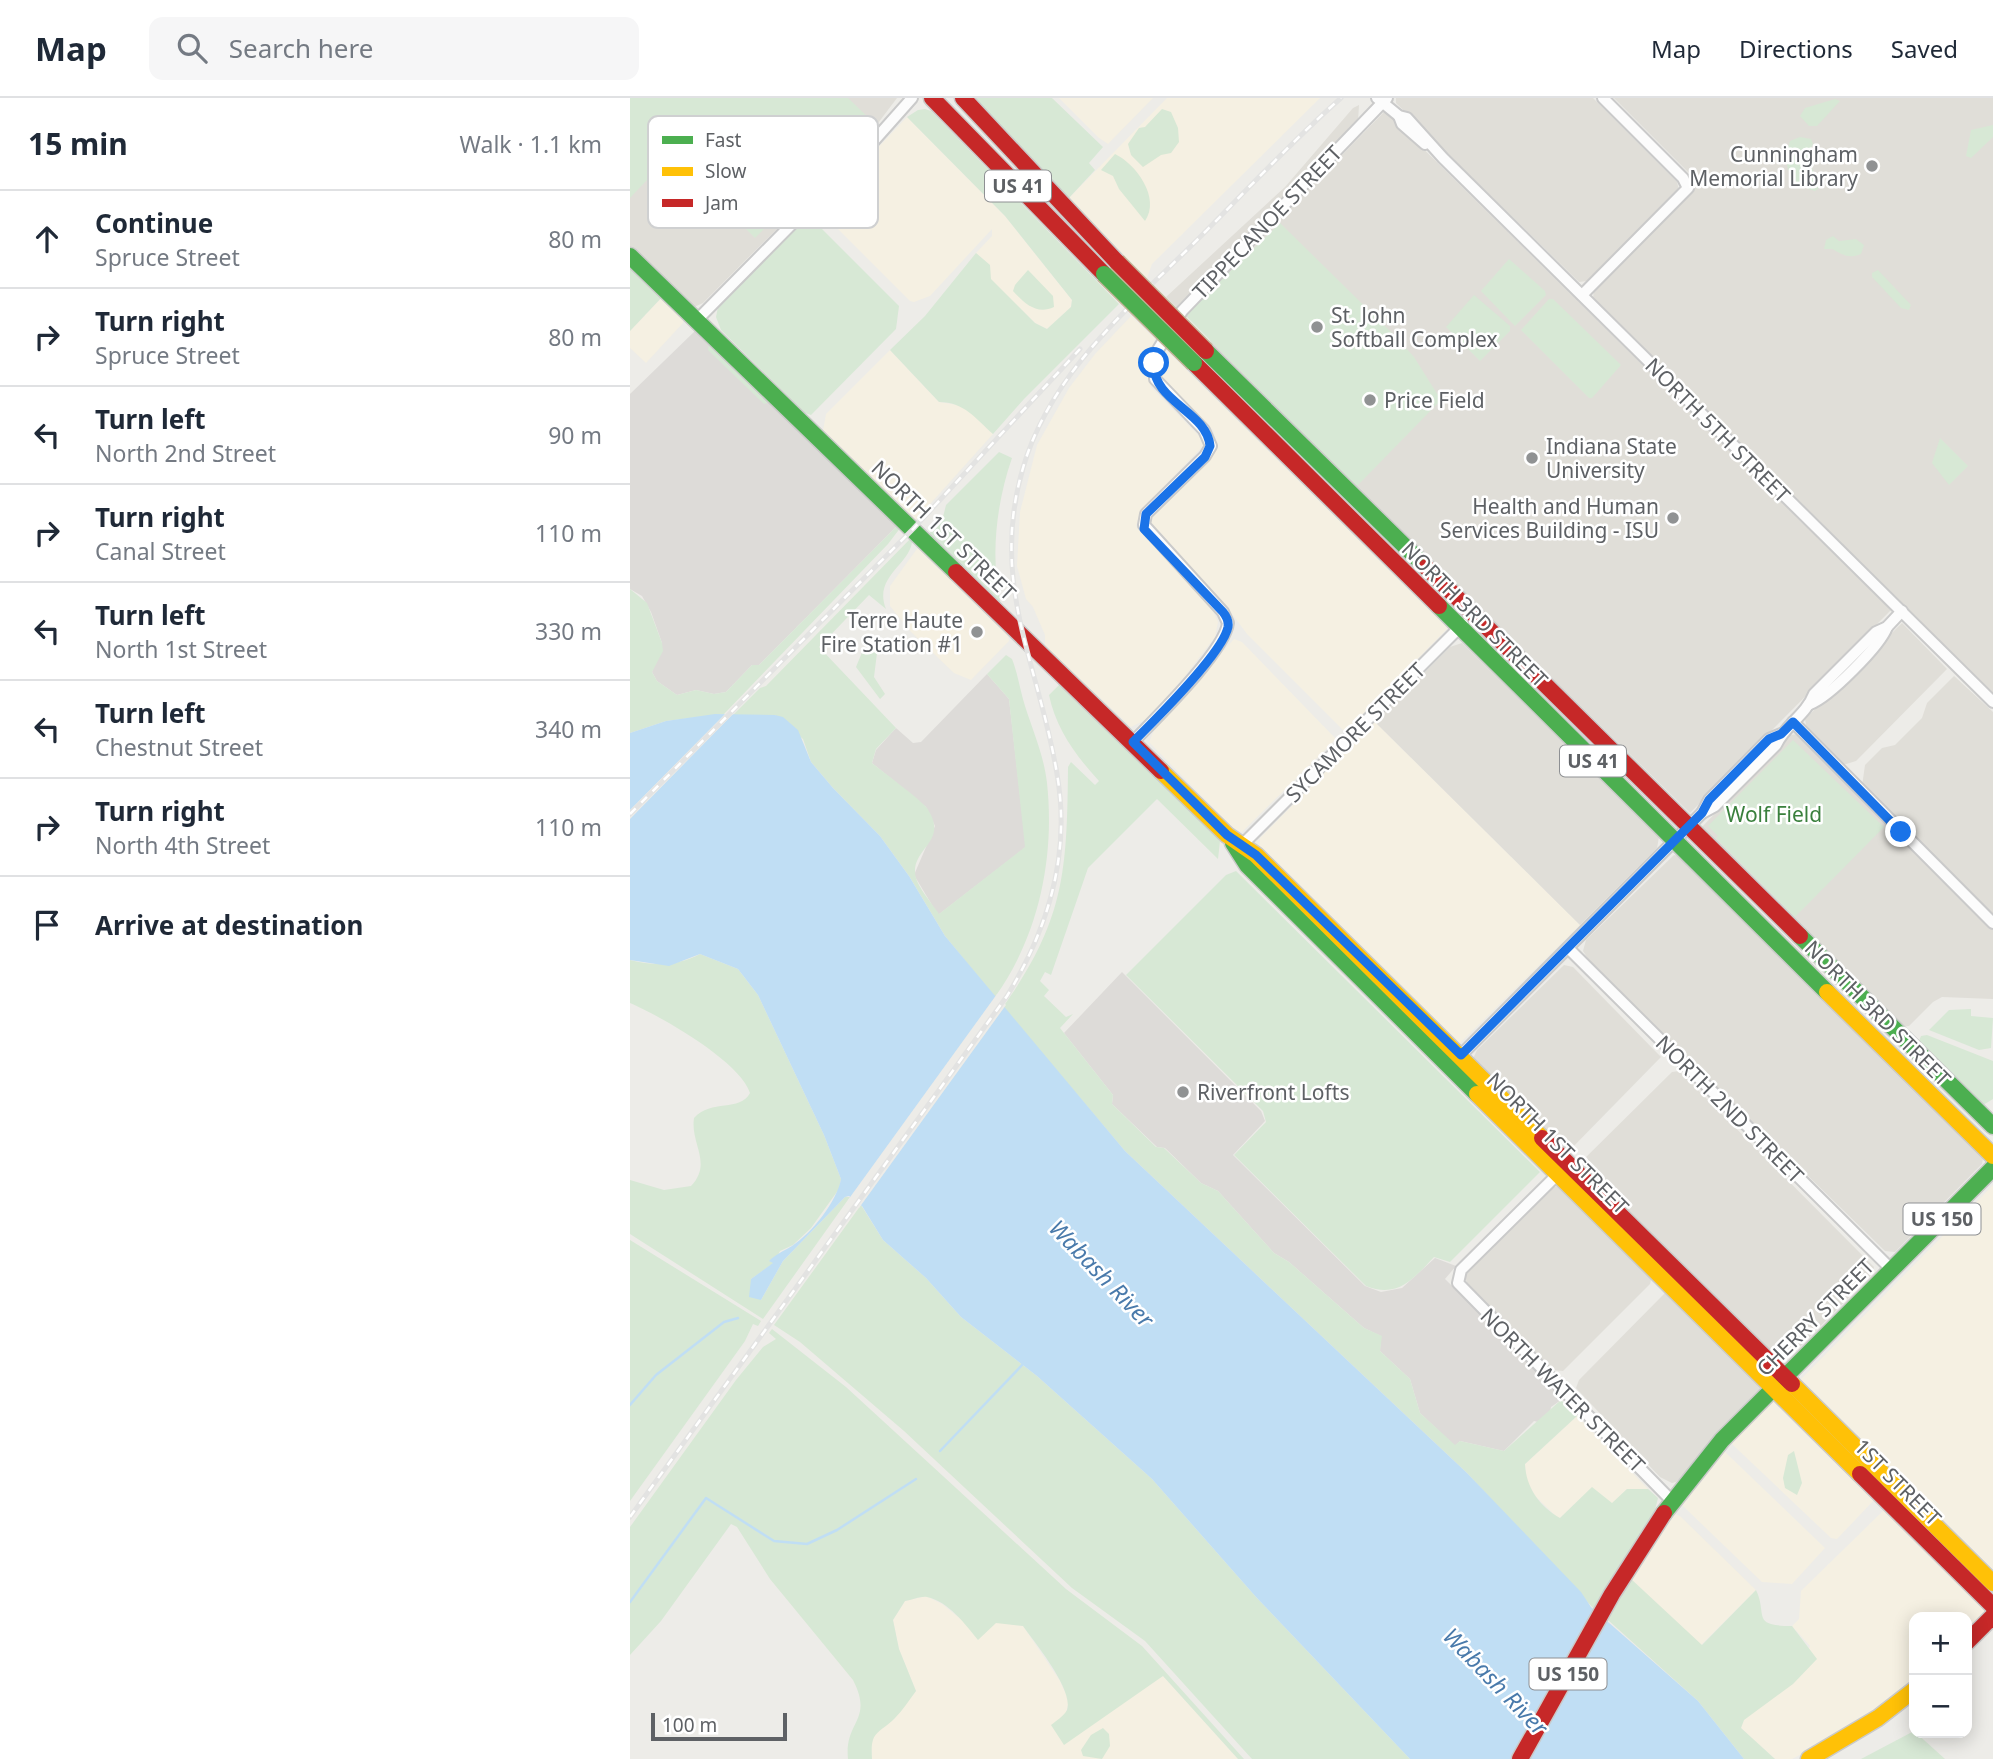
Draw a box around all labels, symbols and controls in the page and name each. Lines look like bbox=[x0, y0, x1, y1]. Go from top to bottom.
search box bbox=[149, 17, 639, 80]
text: Map bbox=[35, 26, 107, 71]
icon: search bbox=[173, 29, 211, 67]
text: Search here bbox=[229, 30, 373, 66]
text: Map bbox=[1651, 32, 1701, 65]
text: Directions bbox=[1739, 32, 1853, 65]
text: Saved bbox=[1891, 32, 1958, 65]
legend bbox=[648, 116, 878, 228]
text: 15 min bbox=[28, 123, 128, 164]
text: Fast bbox=[705, 127, 742, 153]
text: Walk · 1.1 km bbox=[460, 128, 602, 160]
street label: TIPPECANOE STREET bbox=[1186, 139, 1348, 305]
place label: Cunningham Memorial Library bbox=[1689, 140, 1858, 192]
text: Slow bbox=[705, 158, 746, 184]
marker: Cunningham Memorial Library bbox=[1864, 158, 1880, 174]
road number: US 41 bbox=[985, 170, 1051, 202]
text: Jam bbox=[703, 190, 739, 216]
text: Continue bbox=[95, 205, 213, 241]
icon: ahead bbox=[28, 220, 66, 258]
text: 80 m bbox=[548, 223, 602, 255]
text: Spruce Street bbox=[95, 241, 240, 273]
place label: St. John Softball Complex bbox=[1331, 301, 1498, 353]
text: Turn right bbox=[95, 303, 225, 339]
icon: right bbox=[28, 318, 66, 356]
marker: St. John Softball Complex bbox=[1309, 319, 1325, 335]
text: 80 m bbox=[548, 321, 602, 353]
text: Spruce Street bbox=[95, 339, 240, 371]
route start bbox=[1138, 347, 1169, 378]
street label: NORTH 5TH STREET bbox=[1639, 351, 1797, 509]
place label: Price Field bbox=[1384, 386, 1485, 414]
marker: Price Field bbox=[1362, 392, 1378, 408]
text: Turn left bbox=[95, 401, 206, 437]
icon: left bbox=[28, 416, 66, 454]
text: 90 m bbox=[548, 419, 602, 451]
place label: Indiana State University bbox=[1546, 432, 1677, 484]
text: North 2nd Street bbox=[95, 437, 276, 469]
marker: Indiana State University bbox=[1524, 450, 1540, 466]
street label: NORTH 1ST STREET bbox=[866, 454, 1022, 606]
place label: Health and Human Services Building - ISU bbox=[1440, 492, 1659, 544]
text: Turn right bbox=[95, 499, 225, 535]
marker: Health and Human Services Building - ISU bbox=[1665, 510, 1681, 526]
icon: right bbox=[28, 514, 66, 552]
text: 110 m bbox=[535, 517, 602, 549]
text: Canal Street bbox=[95, 535, 226, 567]
street label: NORTH 3RD STREET bbox=[1396, 535, 1554, 693]
text: Turn left bbox=[95, 597, 206, 633]
place label: Terre Haute Fire Station #1 bbox=[821, 606, 963, 658]
icon: left bbox=[28, 612, 66, 650]
text: 330 m bbox=[535, 615, 602, 647]
marker: Terre Haute Fire Station #1 bbox=[969, 624, 985, 640]
text: North 1st Street bbox=[95, 633, 267, 665]
street label: SYCAMORE STREET bbox=[1279, 656, 1431, 808]
text: Turn left bbox=[95, 695, 206, 731]
icon: left bbox=[28, 710, 66, 748]
text: 340 m bbox=[535, 713, 602, 745]
text: Chestnut Street bbox=[95, 731, 263, 763]
road number: US 41 bbox=[1560, 746, 1626, 776]
text: Turn right bbox=[95, 793, 225, 829]
park label: Wolf Field bbox=[1726, 800, 1822, 828]
icon: right bbox=[28, 808, 66, 846]
text: 110 m bbox=[535, 811, 602, 843]
route end bbox=[1885, 816, 1916, 847]
text: North 4th Street bbox=[95, 829, 270, 861]
icon: arrive bbox=[28, 906, 66, 944]
text: Arrive at destination bbox=[95, 907, 364, 943]
street label: NORTH 3RD STREET bbox=[1799, 934, 1957, 1092]
street label: NORTH 2ND STREET bbox=[1650, 1029, 1810, 1189]
street label: NORTH 1ST STREET bbox=[1481, 1066, 1635, 1220]
place label: Riverfront Lofts bbox=[1197, 1078, 1349, 1106]
marker: Riverfront Lofts bbox=[1175, 1084, 1191, 1100]
road number: US 150 bbox=[1904, 1204, 1980, 1234]
water label: Wabash River bbox=[1042, 1212, 1162, 1334]
street label: CHERRY STREET bbox=[1750, 1252, 1880, 1382]
street label: NORTH WATER STREET bbox=[1475, 1302, 1652, 1479]
street label: 1ST STREET bbox=[1849, 1433, 1948, 1532]
map controls bbox=[1909, 1612, 1972, 1738]
button: + bbox=[1909, 1612, 1972, 1675]
water label: Wabash River bbox=[1436, 1620, 1556, 1742]
road number: US 150 bbox=[1530, 1658, 1606, 1690]
button: − bbox=[1909, 1675, 1972, 1738]
scale bar bbox=[651, 1710, 788, 1742]
text: 100 m bbox=[662, 1712, 717, 1738]

